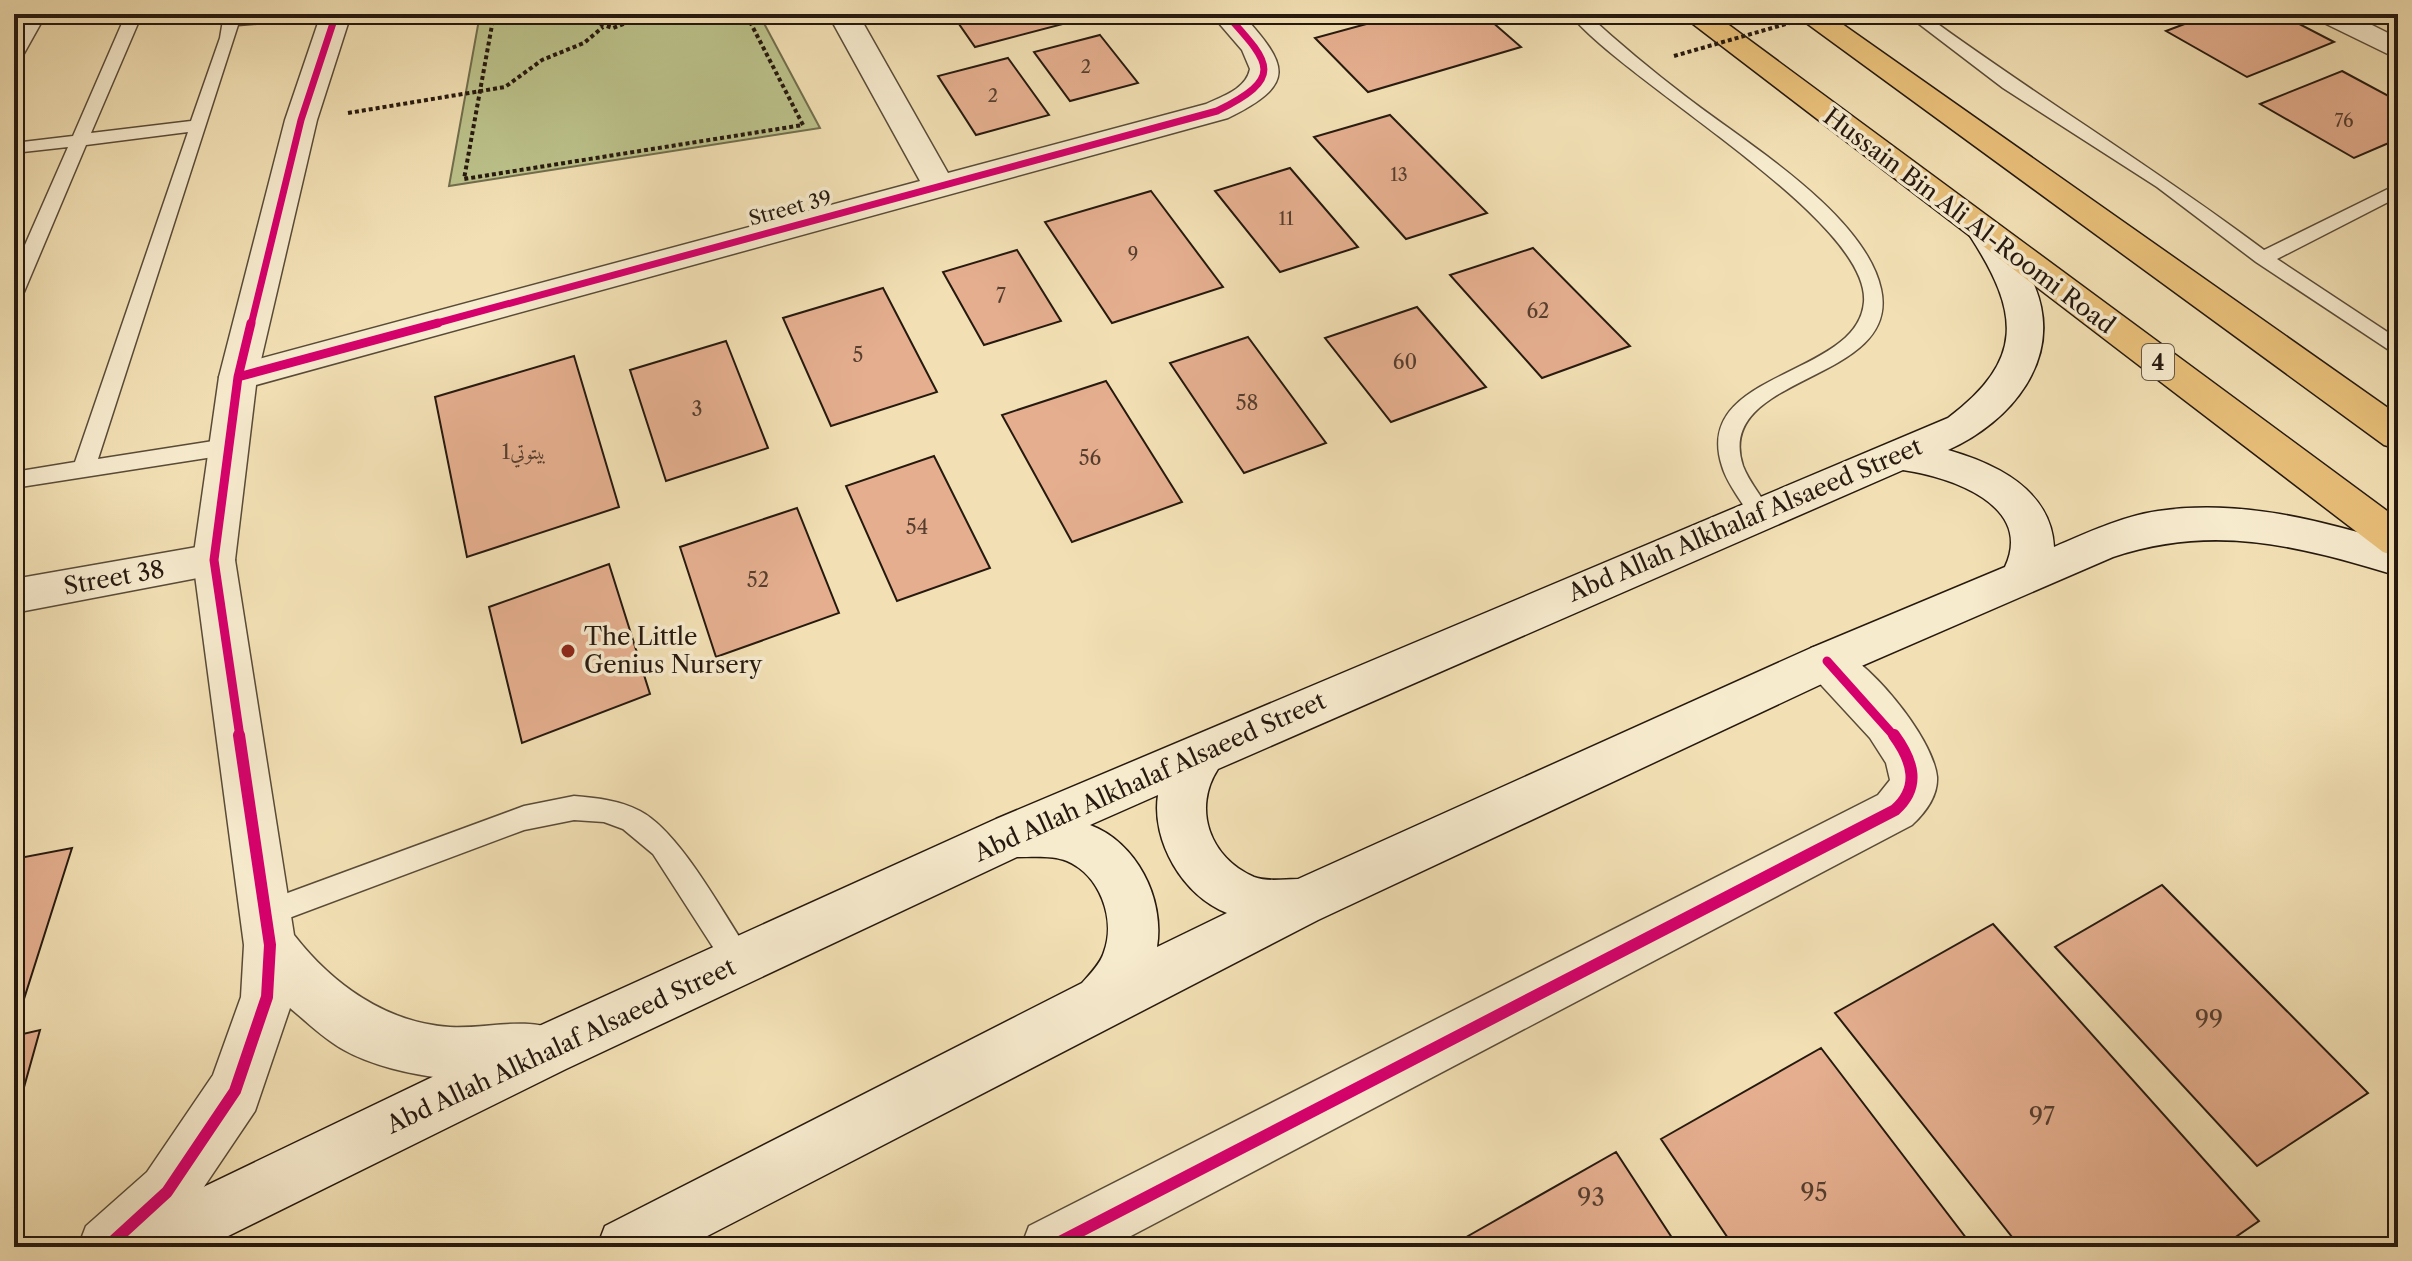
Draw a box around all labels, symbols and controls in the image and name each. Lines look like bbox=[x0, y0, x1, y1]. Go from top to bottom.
house number: 2 bbox=[1081, 56, 1091, 78]
house number: 2 bbox=[988, 85, 998, 107]
street label: Hussain Bin Ali Al-Roomi Road bbox=[1818, 102, 2121, 340]
house number: 76 bbox=[2334, 110, 2354, 132]
house number: 13 bbox=[1390, 164, 1408, 186]
street label: Street 39 bbox=[746, 185, 834, 231]
house number: 11 bbox=[1278, 208, 1294, 230]
house number: 9 bbox=[1128, 243, 1138, 265]
house number: 7 bbox=[996, 284, 1006, 308]
house number: 62 bbox=[1526, 299, 1550, 323]
house number: 5 bbox=[853, 343, 863, 367]
road number: 4 bbox=[2142, 344, 2174, 380]
house number: 60 bbox=[1393, 350, 1417, 374]
house number: 58 bbox=[1236, 391, 1258, 415]
house number: 3 bbox=[691, 397, 703, 421]
street label: Abd Allah Alkhalaf Alsaeed Street bbox=[1563, 431, 1927, 608]
house number: 1بيتوتي bbox=[502, 440, 546, 468]
house number: 56 bbox=[1079, 446, 1101, 470]
house number: 54 bbox=[906, 515, 928, 539]
street label: Street 38 bbox=[61, 554, 167, 601]
house number: 52 bbox=[747, 568, 769, 592]
place label: The Little Genius Nursery bbox=[584, 622, 763, 679]
marker: The Little Genius Nursery bbox=[559, 642, 577, 660]
street label: Abd Allah Alkhalaf Alsaeed Street bbox=[969, 685, 1330, 868]
street label: Abd Allah Alkhalaf Alsaeed Street bbox=[381, 952, 740, 1140]
house number: 99 bbox=[2195, 1005, 2223, 1034]
house number: 97 bbox=[2029, 1102, 2055, 1131]
house number: 95 bbox=[1800, 1178, 1828, 1207]
house number: 93 bbox=[1577, 1183, 1605, 1212]

